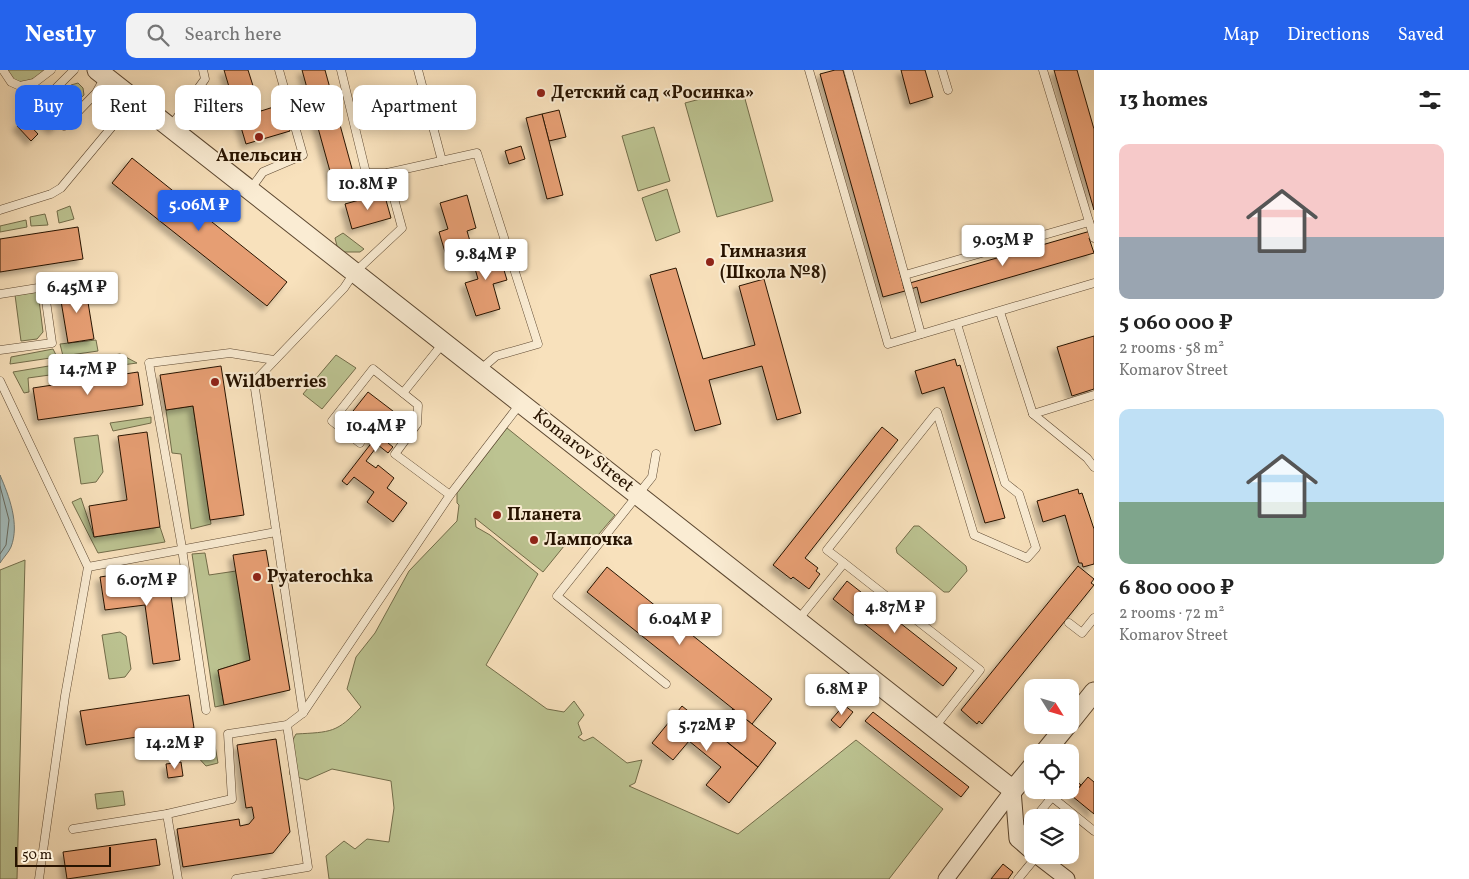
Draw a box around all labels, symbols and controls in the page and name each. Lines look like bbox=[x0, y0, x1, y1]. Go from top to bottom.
search box bbox=[126, 13, 476, 58]
text: Nestly bbox=[25, 18, 96, 52]
icon: search bbox=[144, 21, 172, 49]
text: Search here bbox=[184, 22, 282, 48]
text: Map bbox=[1223, 23, 1259, 48]
text: Directions bbox=[1287, 23, 1370, 48]
text: Saved bbox=[1398, 23, 1444, 48]
place label: Детский сад «Росинка» bbox=[551, 81, 754, 106]
chip: Buy bbox=[15, 85, 82, 130]
chip: Rent bbox=[92, 85, 165, 130]
chip: Filters bbox=[175, 85, 261, 130]
chip: New bbox=[271, 85, 343, 130]
chip: Apartment bbox=[353, 85, 476, 130]
text: 13 homes bbox=[1119, 86, 1208, 115]
icon: filters bbox=[1416, 86, 1444, 114]
marker: Детский сад «Росинка» bbox=[535, 87, 547, 99]
marker: Апельсин bbox=[253, 131, 265, 143]
place label: Апельсин bbox=[216, 144, 302, 169]
pin: 10.8M ₽ bbox=[322, 168, 414, 211]
text: 10.8M ₽ bbox=[338, 174, 398, 196]
icon: home bbox=[1237, 176, 1327, 266]
pin: 5.06M ₽ bbox=[153, 190, 245, 232]
text: 5.06M ₽ bbox=[169, 195, 229, 217]
pin: 9.03M ₽ bbox=[957, 224, 1049, 267]
text: 9.03M ₽ bbox=[973, 230, 1033, 252]
pin: 9.84M ₽ bbox=[440, 238, 532, 281]
place label: Гимназия (Школа №8) bbox=[720, 240, 826, 286]
text: 9.84M ₽ bbox=[455, 244, 517, 266]
marker: Гимназия (Школа №8) bbox=[704, 256, 716, 268]
pin: 6.45M ₽ bbox=[31, 272, 123, 314]
text: 6.45M ₽ bbox=[47, 277, 107, 299]
text: 5 060 000 ₽ bbox=[1119, 309, 1233, 338]
text: 2 rooms · 58 m² bbox=[1119, 338, 1224, 360]
pin: 14.7M ₽ bbox=[42, 354, 134, 396]
text: 14.7M ₽ bbox=[59, 359, 117, 381]
text: Komarov Street bbox=[1119, 360, 1228, 382]
place label: Wildberries bbox=[225, 370, 326, 395]
marker: Wildberries bbox=[209, 376, 221, 388]
street label: Komarov Street bbox=[527, 403, 639, 499]
pin: 10.4M ₽ bbox=[330, 410, 422, 453]
text: 10.4M ₽ bbox=[346, 416, 406, 438]
icon: home bbox=[1237, 441, 1327, 531]
place label: Планета bbox=[507, 503, 582, 528]
marker: Планета bbox=[491, 509, 503, 521]
place label: Лампочка bbox=[544, 528, 633, 553]
marker: Лампочка bbox=[528, 534, 540, 546]
pin: 6.07M ₽ bbox=[101, 564, 193, 607]
place label: Pyaterochka bbox=[267, 565, 374, 590]
text: 6.07M ₽ bbox=[117, 570, 177, 592]
marker: Pyaterochka bbox=[251, 571, 263, 583]
text: 6 800 000 ₽ bbox=[1119, 574, 1234, 603]
pin: 4.87M ₽ bbox=[849, 592, 941, 634]
text: 4.87M ₽ bbox=[865, 597, 925, 619]
text: 2 rooms · 72 m² bbox=[1119, 603, 1224, 625]
pin: 6.04M ₽ bbox=[634, 604, 726, 646]
text: 6.04M ₽ bbox=[649, 609, 711, 631]
text: Komarov Street bbox=[1119, 625, 1228, 647]
pin: 6.8M ₽ bbox=[801, 674, 883, 716]
text: 6.8M ₽ bbox=[816, 679, 868, 701]
north arrow bbox=[1024, 679, 1079, 734]
map controls bbox=[1024, 679, 1079, 864]
pin: 5.72M ₽ bbox=[661, 710, 753, 752]
text: 5.72M ₽ bbox=[678, 715, 736, 737]
pin: 14.2M ₽ bbox=[129, 728, 221, 770]
text: 14.2M ₽ bbox=[146, 733, 204, 755]
button: locate bbox=[1024, 744, 1079, 799]
button: layers bbox=[1024, 809, 1079, 864]
scale bar bbox=[15, 844, 111, 867]
text: 50 m bbox=[22, 846, 52, 865]

